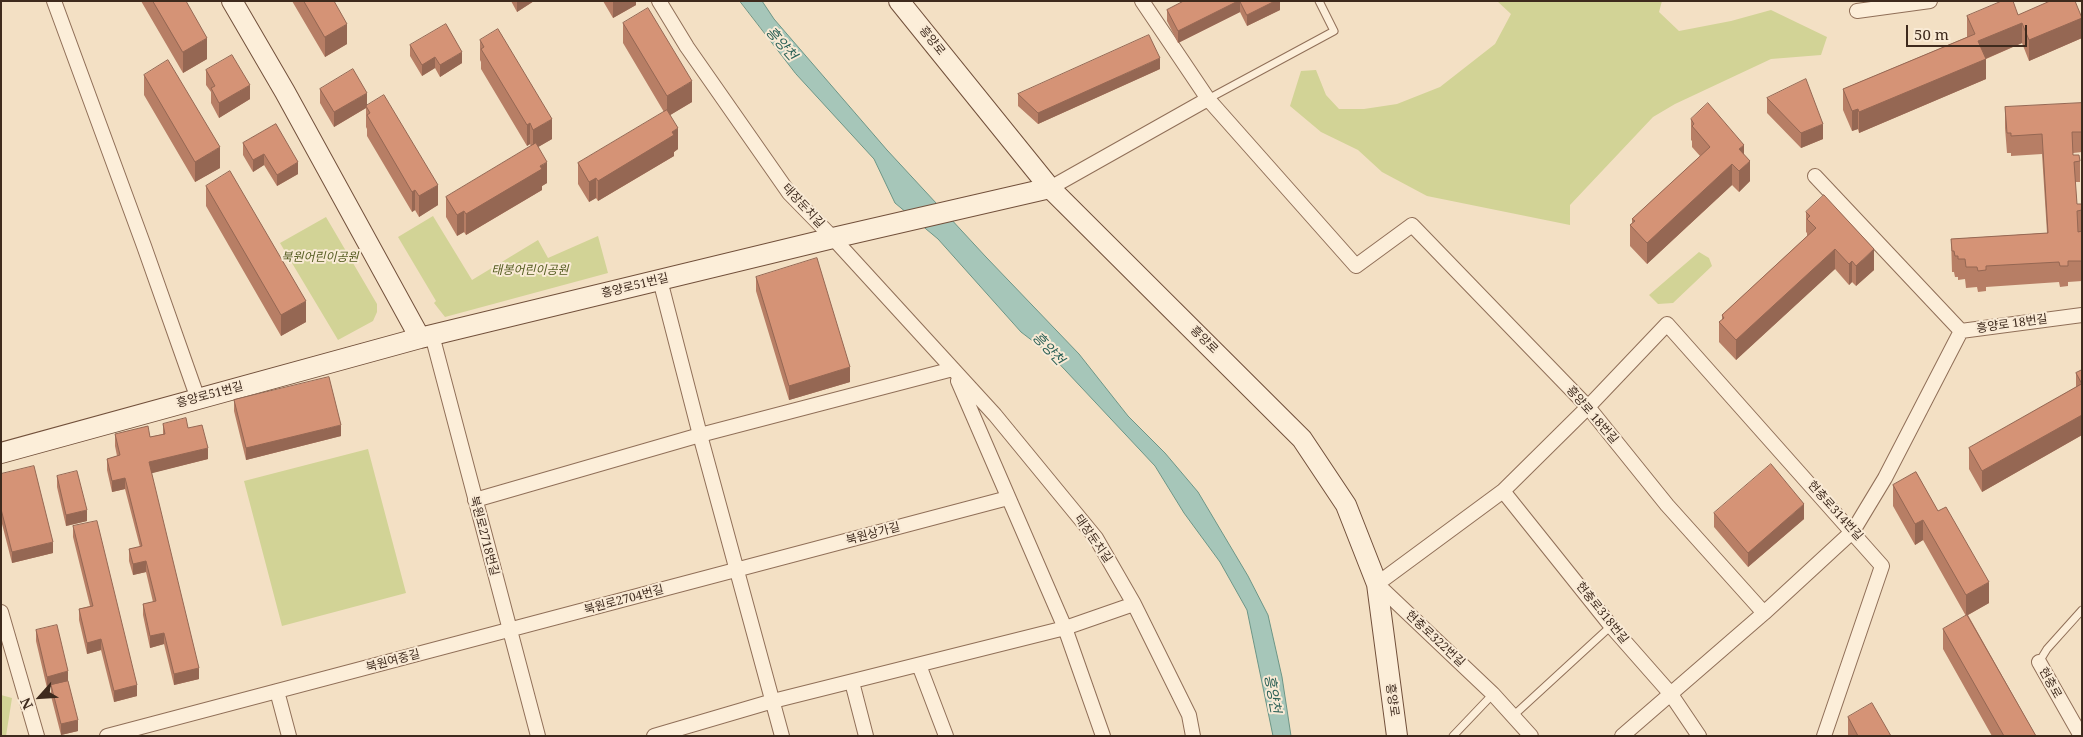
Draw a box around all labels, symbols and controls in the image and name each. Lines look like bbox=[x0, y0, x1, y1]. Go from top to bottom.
scale bar bbox=[1908, 15, 2029, 47]
water label: 흥양천 bbox=[762, 24, 800, 64]
street label: 흥양로 bbox=[916, 24, 948, 58]
text: 50 m bbox=[1914, 24, 1949, 44]
street label: 태장둔치길 bbox=[779, 181, 827, 231]
park label: 북원어린이공원 bbox=[281, 251, 359, 265]
park label: 태봉어린이공원 bbox=[491, 264, 569, 278]
street label: 흥양로51번길 bbox=[600, 271, 670, 301]
street label: 흥양로 18번길 bbox=[1975, 312, 2049, 336]
street label: 흥양로 bbox=[1187, 323, 1221, 357]
water label: 흥양천 bbox=[1029, 329, 1067, 369]
street label: 흥양로51번길 bbox=[175, 379, 245, 411]
street label: 흥양로 18번길 bbox=[1563, 383, 1621, 447]
street label: 현충로314번길 bbox=[1804, 478, 1866, 544]
street label: 북원로2718번길 bbox=[466, 495, 502, 577]
street label: 태장둔치길 bbox=[1071, 512, 1115, 566]
street label: 북원상가길 bbox=[844, 520, 902, 548]
street label: 현충로318번길 bbox=[1573, 579, 1631, 647]
street label: 북원로2704번길 bbox=[583, 582, 665, 618]
street label: 현충로322번길 bbox=[1403, 608, 1467, 670]
street label: 북원여중길 bbox=[364, 647, 422, 675]
street label: 현충로 bbox=[2036, 665, 2064, 701]
north arrow bbox=[15, 672, 65, 722]
water label: 흥양천 bbox=[1260, 674, 1284, 714]
street label: 흥양로 bbox=[1383, 683, 1401, 717]
text: N bbox=[15, 695, 37, 713]

